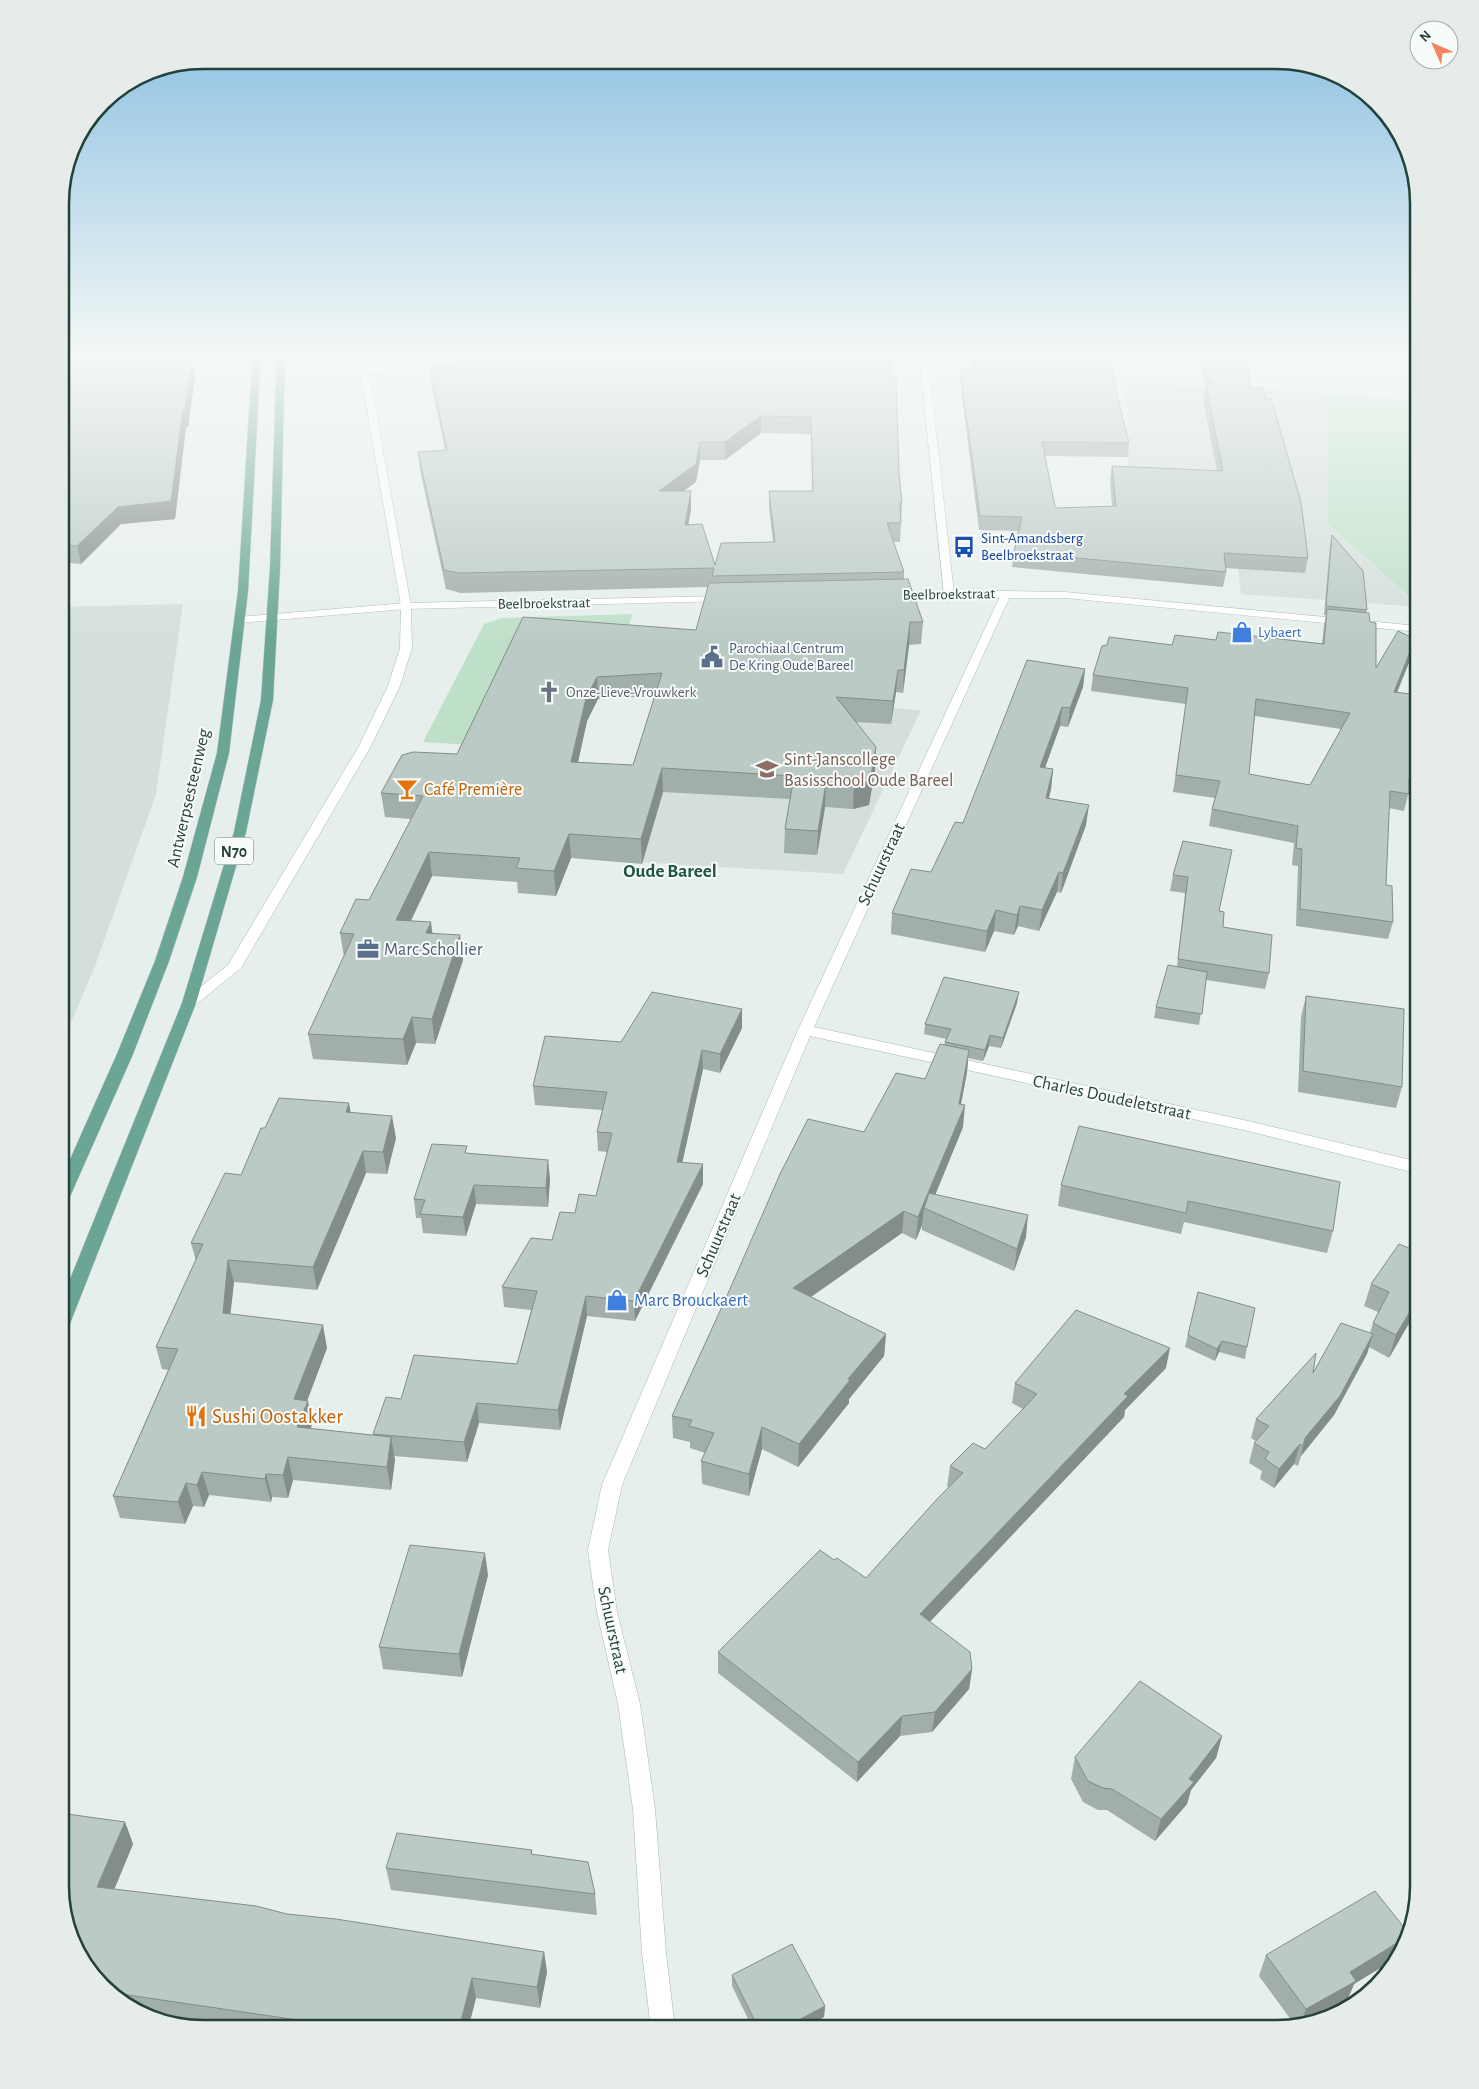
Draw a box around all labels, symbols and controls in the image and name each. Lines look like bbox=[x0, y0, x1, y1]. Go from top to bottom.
north arrow bbox=[1409, 20, 1459, 70]
text: N bbox=[1417, 28, 1434, 45]
place label: Sint-Amandsberg Beelbroekstraat bbox=[981, 531, 1084, 563]
bus stop icon: Sint-Amandsberg Beelbroekstraat bbox=[951, 534, 977, 560]
street label: Beelbroekstraat bbox=[903, 586, 996, 603]
street label: Beelbroekstraat bbox=[498, 595, 591, 612]
shop icon: Lybaert bbox=[1229, 619, 1255, 645]
place label: Lybaert bbox=[1258, 625, 1302, 640]
place label: Parochiaal Centrum De Kring Oude Bareel bbox=[729, 641, 854, 673]
public building icon: Parochiaal Centrum De Kring Oude Bareel bbox=[699, 644, 725, 670]
church icon: Onze-Lieve-Vrouwkerk bbox=[536, 679, 562, 705]
place label: Onze-Lieve-Vrouwkerk bbox=[566, 685, 696, 700]
street label: Antwerpsesteenweg bbox=[164, 727, 214, 869]
place label: Sint-Janscollege Basisschool Oude Bareel bbox=[784, 751, 954, 790]
school or university icon: Sint-Janscollege Basisschool Oude Bareel bbox=[754, 756, 780, 782]
bar icon: Café Première bbox=[394, 776, 420, 802]
place label: Café Première bbox=[424, 781, 522, 799]
street label: Schuurstraat bbox=[855, 820, 909, 908]
road number: N70 bbox=[215, 838, 253, 864]
district label: Oude Bareel bbox=[623, 862, 717, 881]
office icon: Marc Schollier bbox=[355, 936, 381, 962]
place label: Marc Schollier bbox=[384, 941, 483, 959]
street label: Charles Doudeletstraat bbox=[1031, 1072, 1193, 1124]
street label: Schuurstraat bbox=[693, 1191, 745, 1280]
shop icon: Marc Brouckaert bbox=[604, 1287, 630, 1313]
place label: Marc Brouckaert bbox=[634, 1292, 748, 1310]
restaurant icon: Sushi Oostakker bbox=[183, 1403, 209, 1429]
place label: Sushi Oostakker bbox=[212, 1406, 343, 1427]
street label: Schuurstraat bbox=[594, 1585, 630, 1676]

